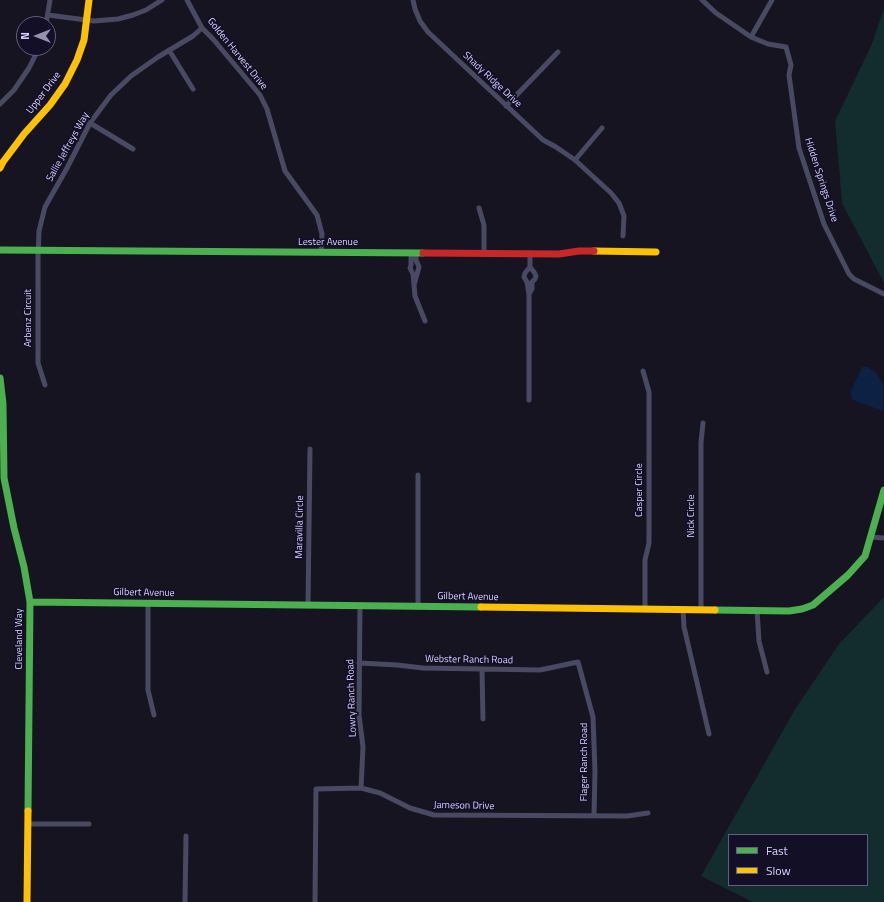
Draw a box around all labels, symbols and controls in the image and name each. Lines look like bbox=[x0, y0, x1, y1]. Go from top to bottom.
north arrow bbox=[16, 16, 56, 56]
street label: Golden Harvest Drive bbox=[204, 16, 270, 92]
text: N bbox=[17, 32, 33, 40]
street label: Shady Ridge Drive bbox=[460, 50, 524, 110]
street label: Upper Drive bbox=[24, 70, 64, 116]
street label: Sallie Jeffreys Way bbox=[44, 110, 92, 184]
street label: Hidden Springs Drive bbox=[802, 136, 840, 224]
street label: Lester Avenue bbox=[298, 237, 358, 249]
street label: Arbenz Circuit bbox=[23, 289, 35, 347]
street label: Casper Circle bbox=[634, 463, 646, 517]
street label: Nick Circle bbox=[686, 494, 698, 538]
street label: Maravilla Circle bbox=[293, 495, 307, 559]
street label: Gilbert Avenue bbox=[113, 586, 175, 600]
street label: Gilbert Avenue bbox=[437, 590, 499, 604]
street label: Cleveland Way bbox=[14, 608, 26, 670]
street label: Webster Ranch Road bbox=[425, 653, 513, 667]
street label: Lowry Ranch Road bbox=[345, 659, 359, 737]
street label: Flager Ranch Road bbox=[579, 723, 591, 801]
street label: Jameson Drive bbox=[434, 799, 494, 813]
legend bbox=[728, 834, 868, 886]
text: Fast bbox=[766, 841, 788, 860]
text: Slow bbox=[766, 861, 791, 880]

